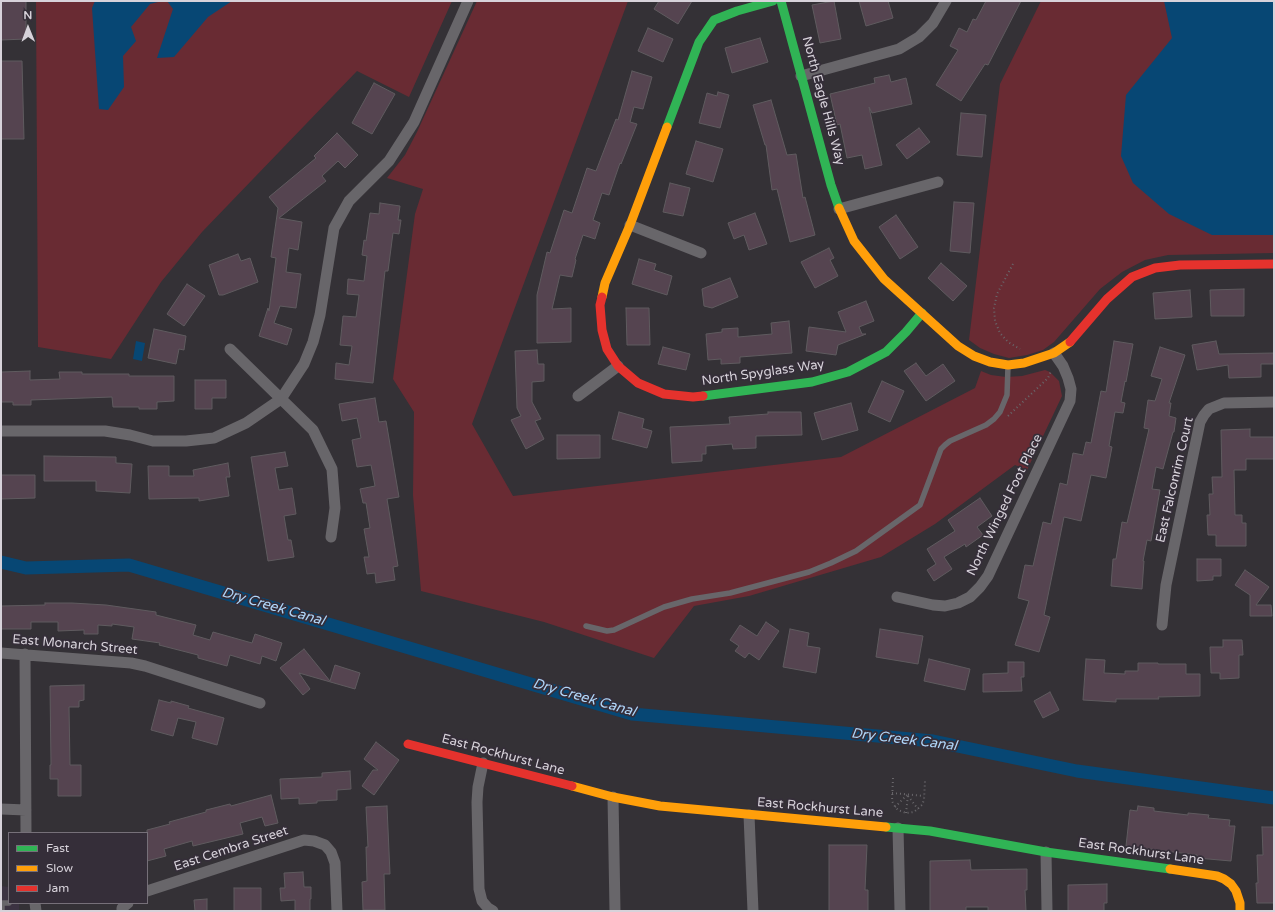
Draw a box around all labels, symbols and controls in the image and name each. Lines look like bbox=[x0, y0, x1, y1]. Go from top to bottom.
north arrow bbox=[8, 8, 48, 48]
text: N bbox=[23, 9, 32, 22]
street label: North Eagle Hills Way bbox=[798, 35, 848, 167]
street label: North Spyglass Way bbox=[701, 357, 825, 389]
street label: East Falconrim Court bbox=[1153, 416, 1197, 544]
street label: North Winged Foot Place bbox=[964, 432, 1046, 578]
water label: Dry Creek Canal bbox=[220, 584, 326, 630]
street label: East Monarch Street bbox=[12, 632, 138, 658]
water label: Dry Creek Canal bbox=[531, 675, 637, 721]
water label: Dry Creek Canal bbox=[850, 725, 958, 755]
street label: East Rockhurst Lane bbox=[440, 731, 566, 779]
street label: East Rockhurst Lane bbox=[756, 795, 884, 821]
street label: East Cembra Street bbox=[172, 823, 290, 875]
legend bbox=[8, 832, 148, 904]
street label: East Rockhurst Lane bbox=[1077, 835, 1205, 869]
text: Fast bbox=[46, 841, 69, 855]
text: Slow bbox=[46, 861, 73, 875]
text: Jam bbox=[46, 881, 69, 895]

